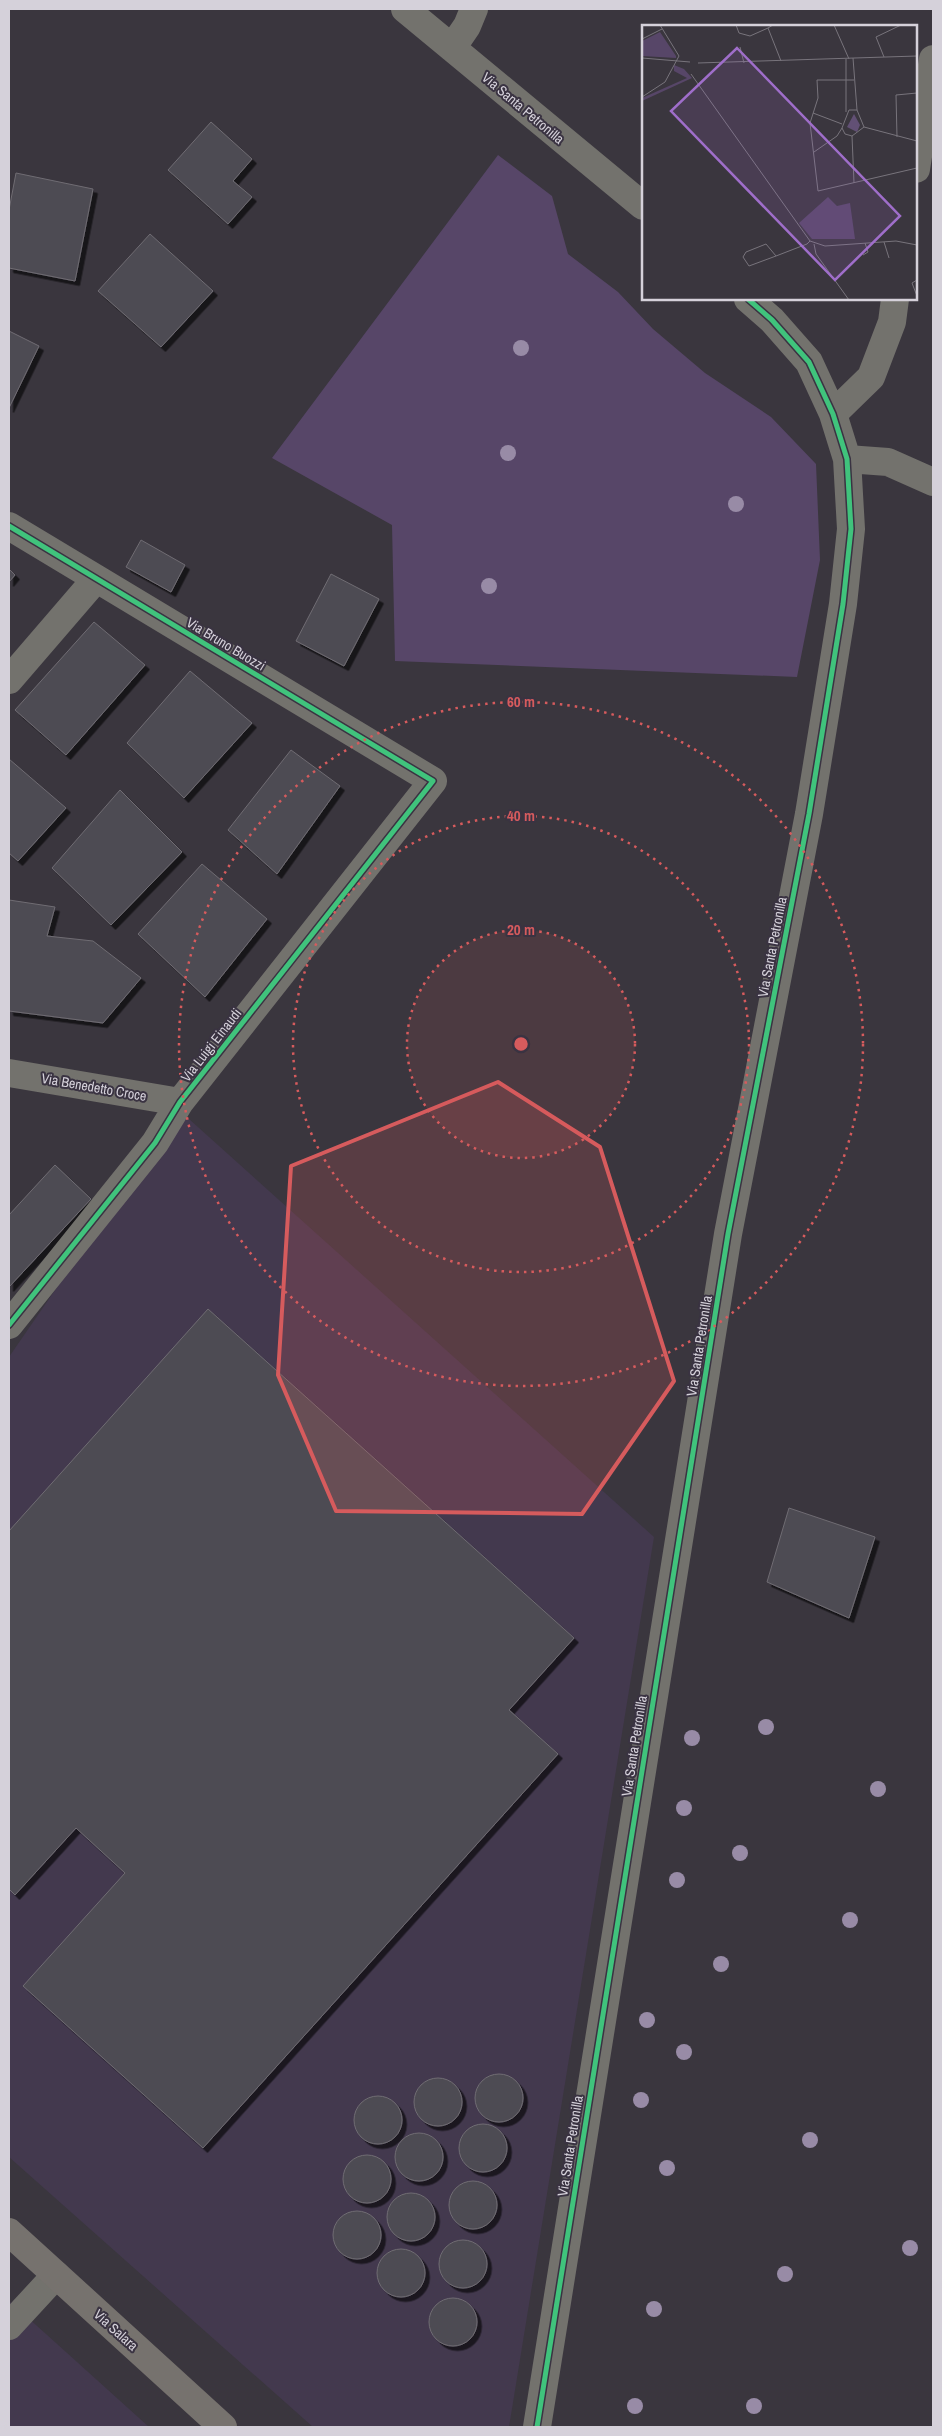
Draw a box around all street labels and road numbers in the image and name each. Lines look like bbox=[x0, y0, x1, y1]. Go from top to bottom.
street label: Via Santa Petronilla bbox=[478, 68, 568, 148]
street label: Via Bruno Buozzi bbox=[183, 613, 269, 675]
street label: Via Santa Petronilla bbox=[753, 895, 791, 999]
street label: Via Luigi Einaudi bbox=[177, 1005, 245, 1085]
street label: Via Benedetto Croce bbox=[40, 1069, 148, 1105]
street label: Via Santa Petronilla bbox=[682, 1294, 716, 1398]
street label: Via Santa Petronilla bbox=[617, 1694, 651, 1798]
street label: Via Santa Petronilla bbox=[553, 2094, 587, 2198]
street label: Via Salara bbox=[90, 2305, 142, 2355]

